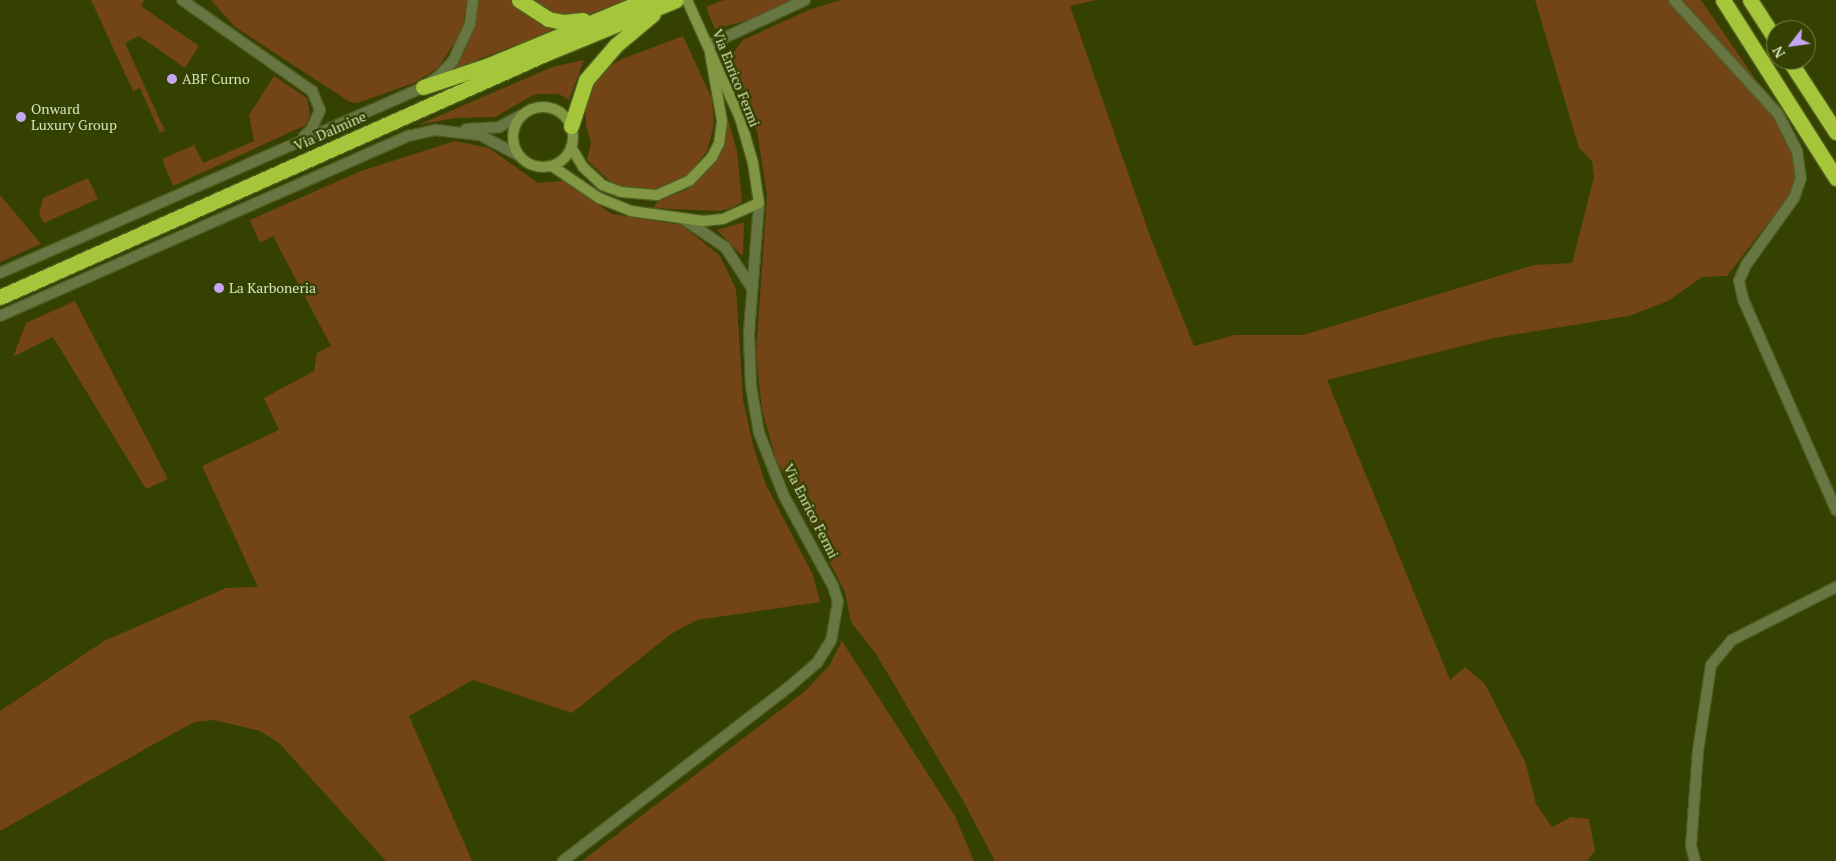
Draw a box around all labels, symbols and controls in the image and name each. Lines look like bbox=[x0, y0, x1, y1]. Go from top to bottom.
north arrow bbox=[1766, 20, 1816, 70]
street label: Via Enrico Fermi bbox=[709, 27, 763, 129]
text: N bbox=[1768, 43, 1789, 62]
place label: ABF Curno bbox=[182, 71, 250, 87]
marker: ABF Curno bbox=[166, 73, 178, 85]
place label: Onward Luxury Group bbox=[31, 101, 117, 134]
street label: Via Dalmine bbox=[291, 108, 369, 154]
marker: Onward Luxury Group bbox=[15, 111, 27, 123]
place label: La Karboneria bbox=[229, 280, 316, 296]
marker: La Karboneria bbox=[213, 282, 225, 294]
street label: Via Enrico Fermi bbox=[780, 461, 842, 561]

